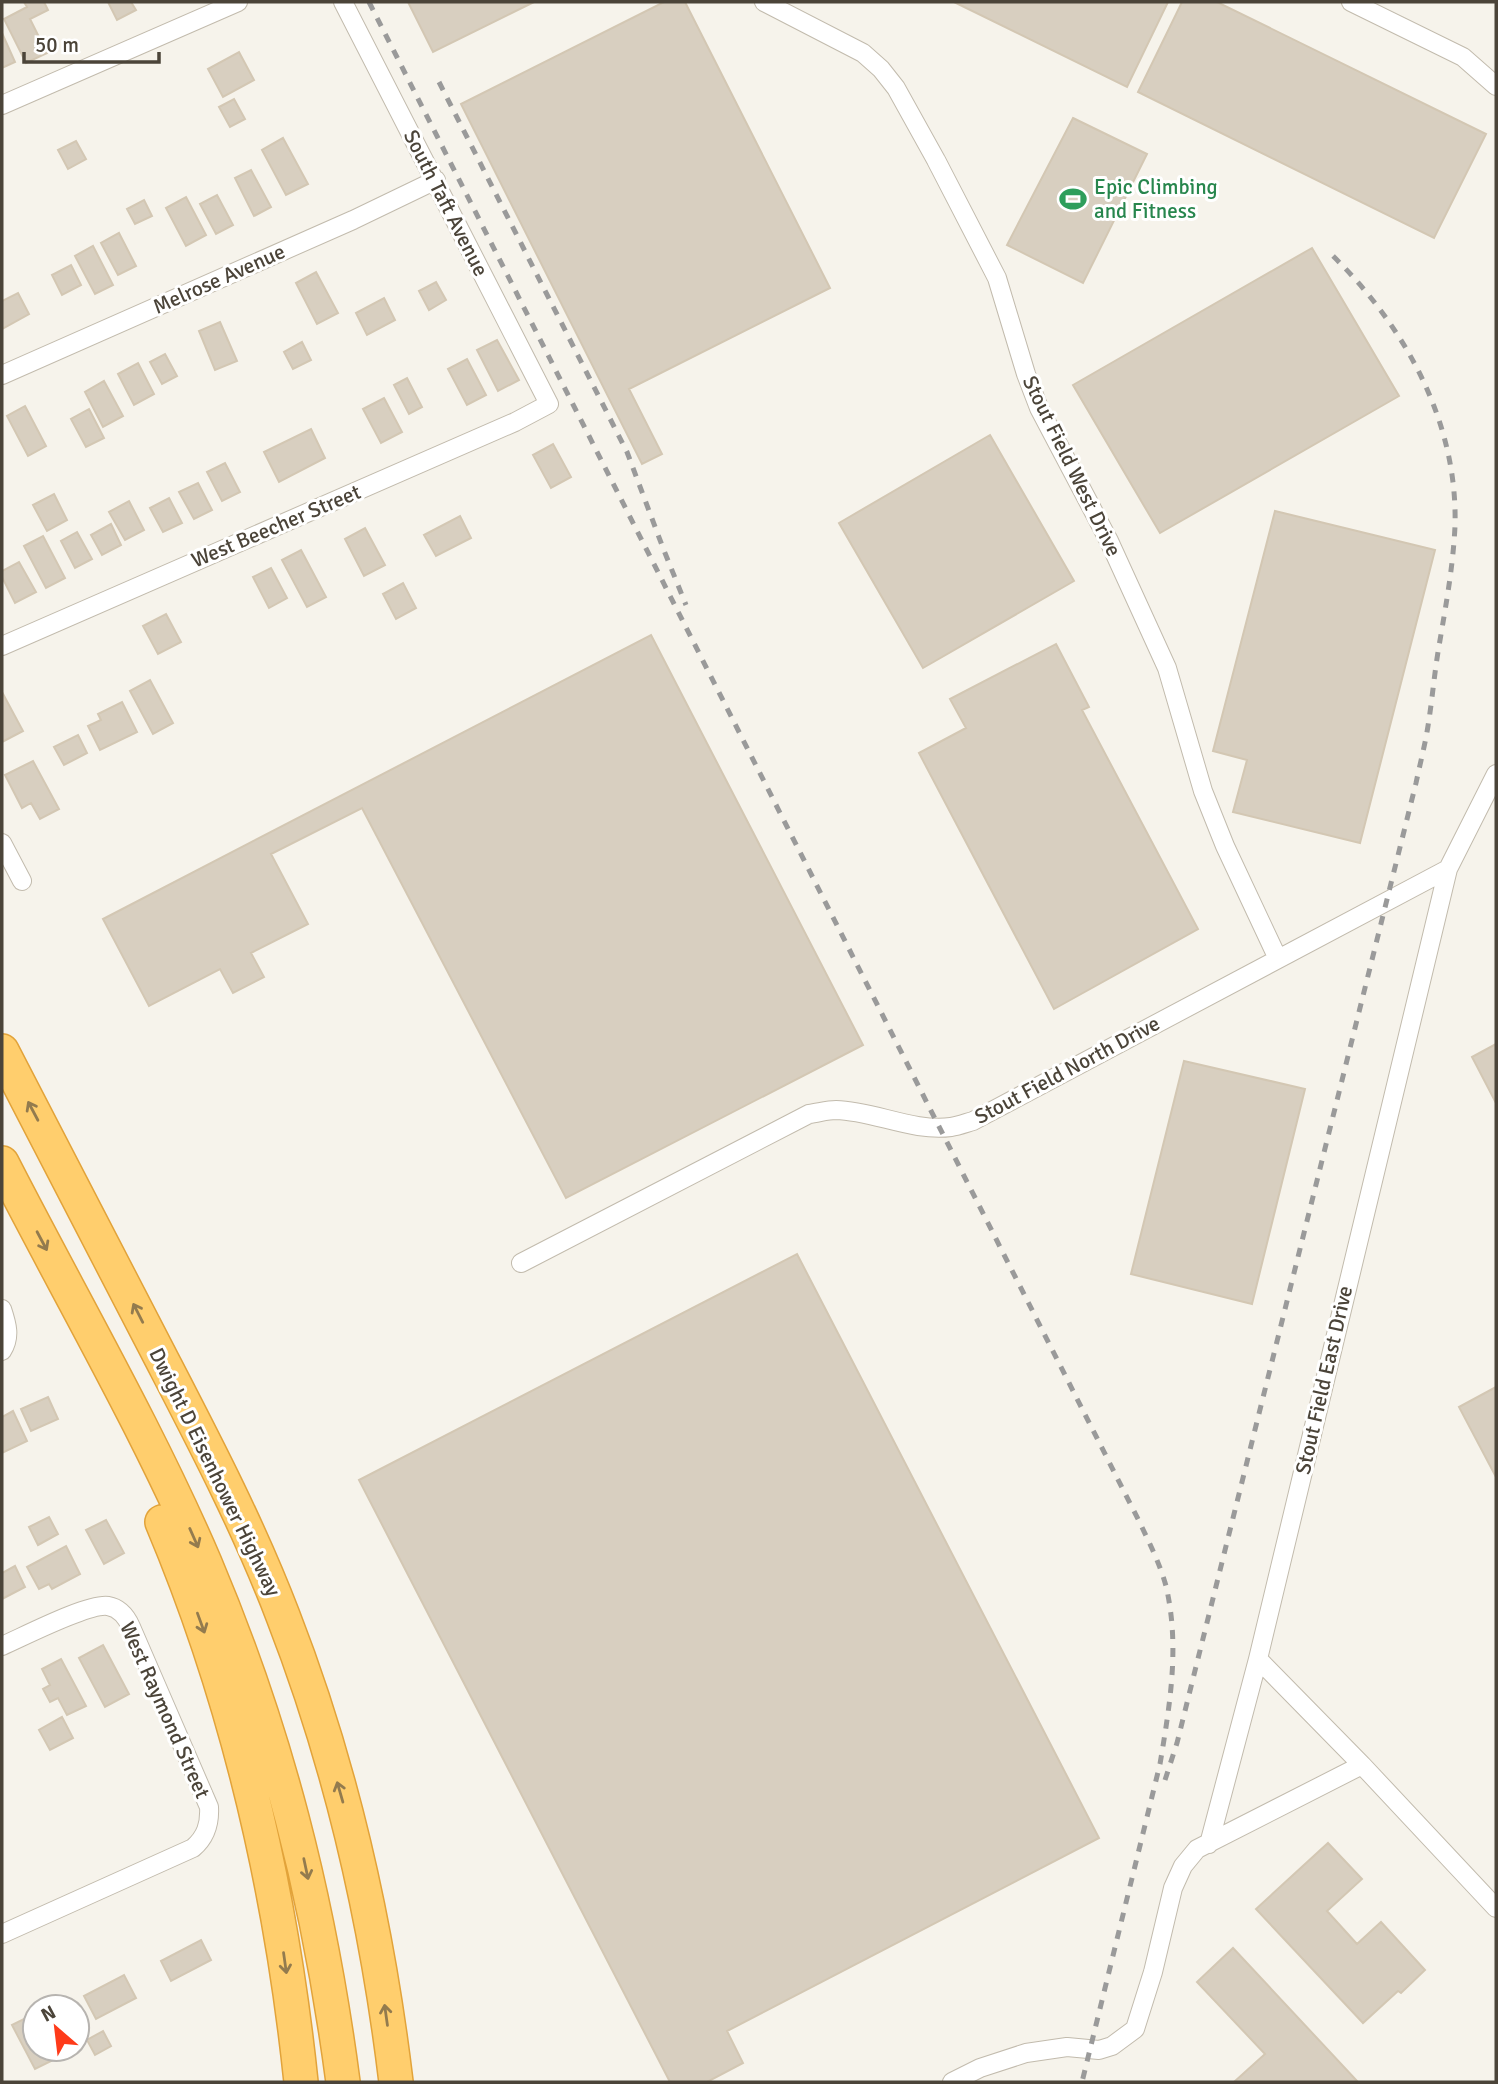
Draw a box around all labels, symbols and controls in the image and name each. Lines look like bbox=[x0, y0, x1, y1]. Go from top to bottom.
scale bar bbox=[24, 21, 159, 65]
text: 50 m bbox=[35, 32, 79, 58]
street label: South Taft Avenue bbox=[398, 125, 494, 281]
place label: Epic Climbing and Fitness bbox=[1094, 174, 1218, 224]
sports icon: Epic Climbing and Fitness bbox=[1058, 184, 1088, 214]
street label: Melrose Avenue bbox=[149, 238, 289, 320]
street label: Stout Field West Drive bbox=[1017, 371, 1127, 561]
street label: West Beecher Street bbox=[187, 479, 365, 573]
street label: Stout Field North Drive bbox=[970, 1010, 1164, 1130]
one-way arrow bbox=[26, 1101, 39, 1122]
one-way arrow bbox=[36, 1230, 50, 1250]
street label: Stout Field East Drive bbox=[1290, 1283, 1358, 1477]
one-way arrow bbox=[131, 1303, 144, 1324]
street label: Dwight D Eisenhower Highway bbox=[143, 1343, 287, 1601]
one-way arrow bbox=[188, 1527, 201, 1548]
one-way arrow bbox=[196, 1612, 209, 1634]
street label: West Raymond Street bbox=[114, 1617, 216, 1803]
one-way arrow bbox=[333, 1781, 346, 1804]
one-way arrow bbox=[299, 1857, 313, 1880]
one-way arrow bbox=[279, 1951, 292, 1973]
north arrow bbox=[21, 1993, 91, 2063]
text: N bbox=[37, 2000, 60, 2028]
one-way arrow bbox=[379, 2004, 392, 2027]

